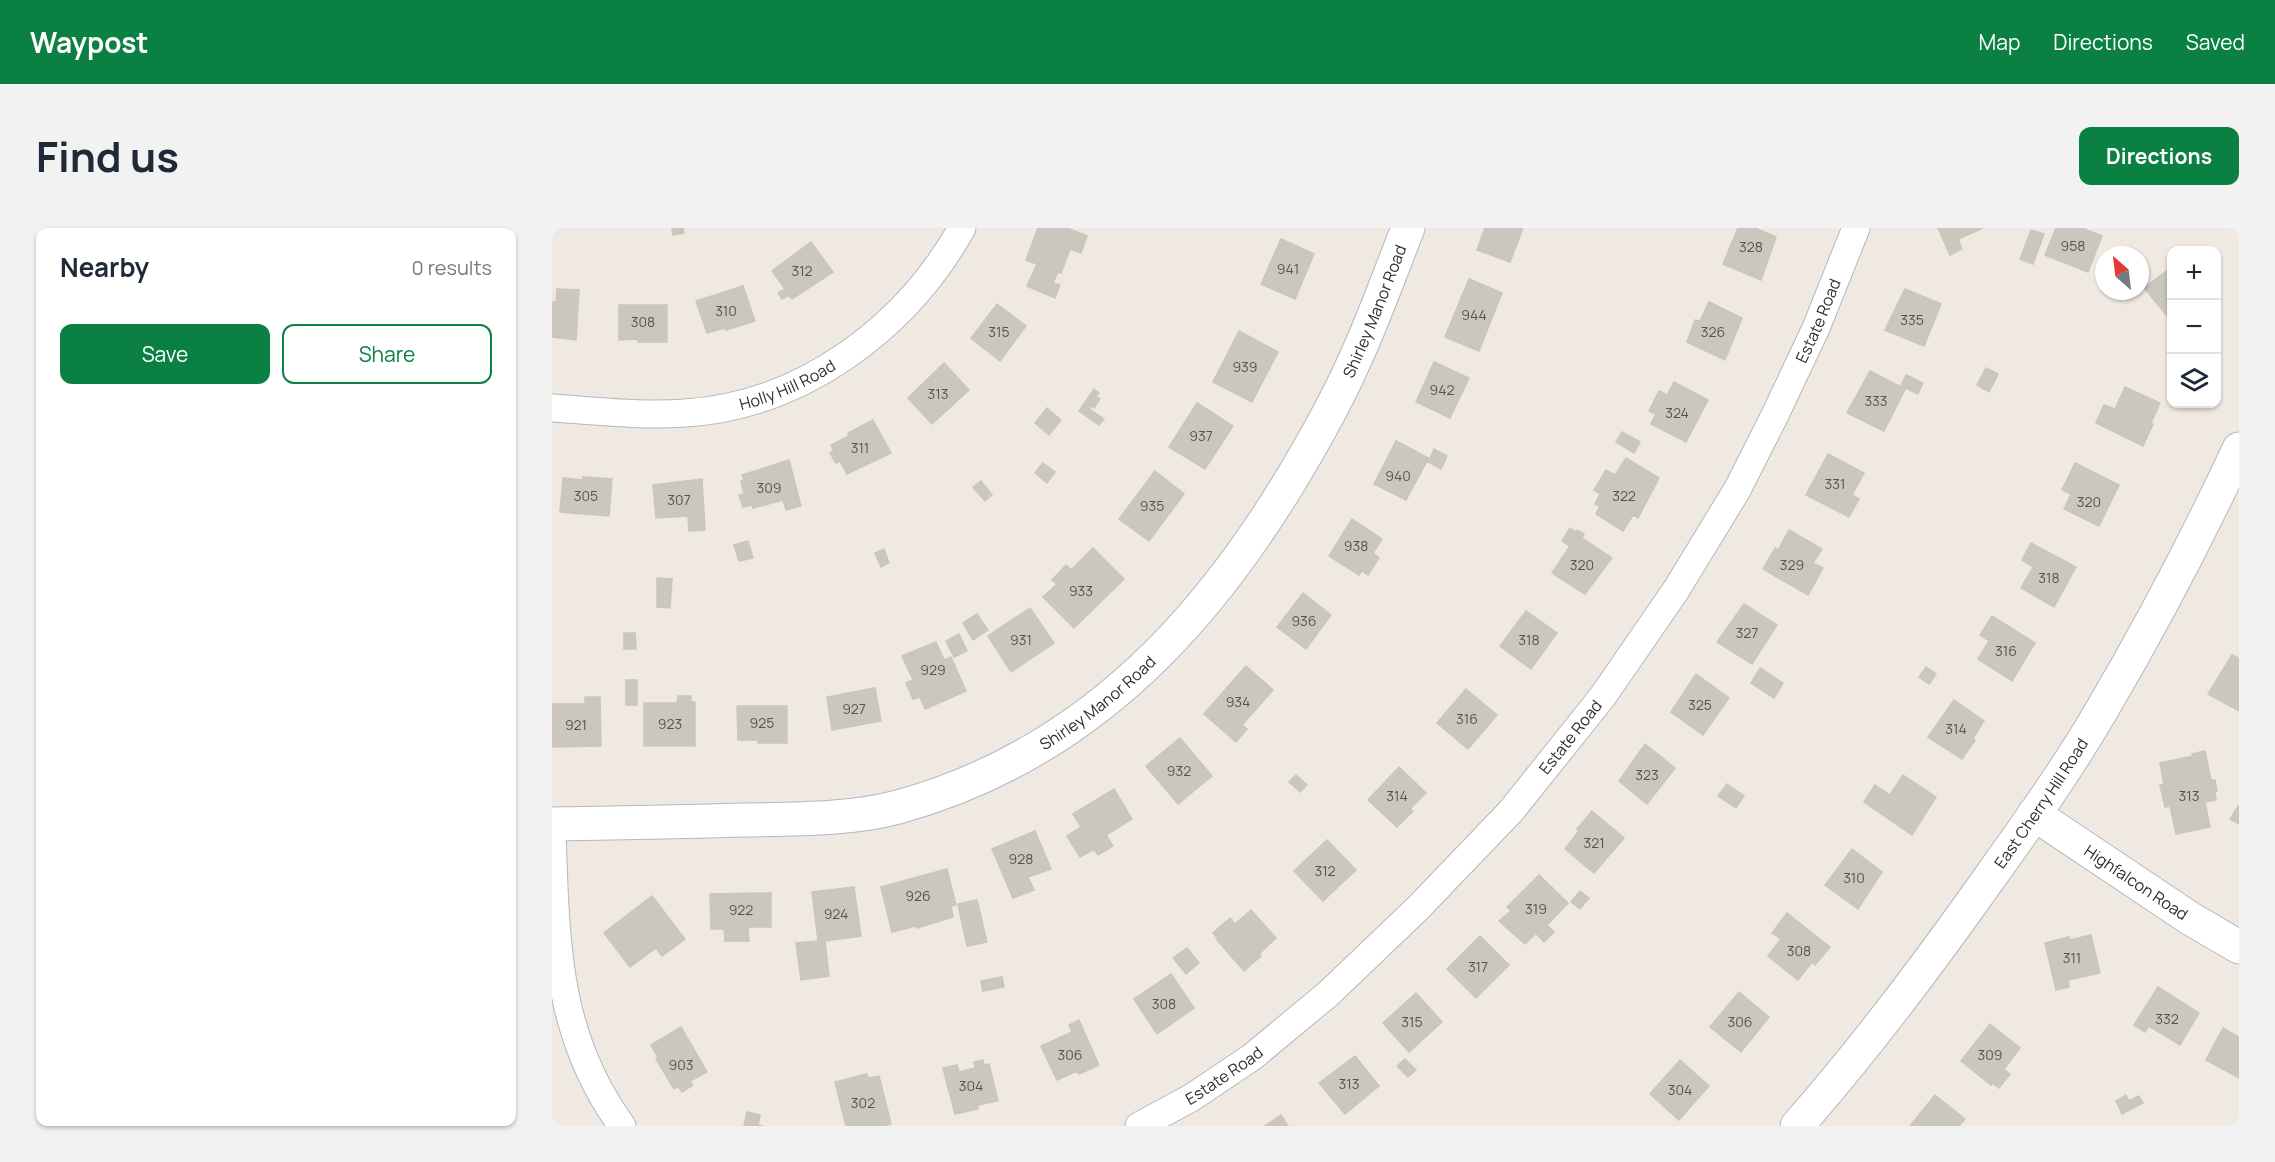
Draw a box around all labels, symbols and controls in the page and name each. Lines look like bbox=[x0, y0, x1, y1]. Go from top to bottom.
text: Waypost bbox=[30, 23, 149, 61]
text: Map bbox=[1979, 28, 2020, 56]
text: Directions bbox=[2053, 28, 2153, 56]
text: Saved bbox=[2186, 28, 2245, 56]
text: Find us bbox=[36, 127, 179, 185]
button: Directions bbox=[2079, 127, 2239, 185]
house number: 958 bbox=[2061, 236, 2085, 255]
house number: 328 bbox=[1739, 237, 1763, 256]
street label: Shirley Manor Road bbox=[1337, 242, 1411, 381]
north arrow bbox=[2095, 246, 2149, 300]
map controls bbox=[2167, 246, 2221, 408]
button: + bbox=[2167, 246, 2221, 300]
text: Nearby bbox=[60, 249, 149, 285]
text: 0 results bbox=[412, 254, 492, 281]
house number: 941 bbox=[1277, 259, 1299, 278]
house number: 312 bbox=[791, 261, 813, 280]
street label: Estate Road bbox=[1790, 275, 1846, 366]
button: − bbox=[2167, 300, 2221, 354]
house number: 310 bbox=[715, 301, 737, 320]
house number: 944 bbox=[1461, 305, 1487, 324]
house number: 335 bbox=[1900, 310, 1924, 329]
house number: 308 bbox=[631, 312, 655, 331]
house number: 315 bbox=[988, 322, 1010, 341]
house number: 326 bbox=[1701, 322, 1725, 341]
button: Save bbox=[60, 324, 270, 384]
button: Share bbox=[282, 324, 492, 384]
street label: Holly Hill Road bbox=[737, 354, 839, 415]
button: layers bbox=[2167, 354, 2221, 408]
house number: 939 bbox=[1232, 357, 1258, 376]
house number: 942 bbox=[1430, 380, 1454, 399]
house number: 313 bbox=[928, 384, 948, 403]
house number: 333 bbox=[1864, 391, 1888, 410]
house number: 324 bbox=[1665, 403, 1689, 422]
house number: 937 bbox=[1189, 426, 1213, 445]
house number: 311 bbox=[851, 438, 869, 457]
house number: 940 bbox=[1385, 466, 1411, 485]
house number: 331 bbox=[1825, 474, 1845, 493]
house number: 309 bbox=[757, 478, 781, 497]
house number: 305 bbox=[574, 486, 598, 505]
house number: 322 bbox=[1612, 486, 1636, 505]
house number: 307 bbox=[667, 490, 691, 509]
house number: 320 bbox=[2077, 492, 2101, 511]
house number: 935 bbox=[1140, 496, 1164, 515]
house number: 938 bbox=[1344, 536, 1368, 555]
house number: 320 bbox=[1570, 555, 1594, 574]
house number: 329 bbox=[1780, 555, 1804, 574]
house number: 318 bbox=[2038, 568, 2060, 587]
house number: 933 bbox=[1069, 581, 1093, 600]
house number: 936 bbox=[1291, 611, 1317, 630]
house number: 327 bbox=[1736, 623, 1758, 642]
house number: 931 bbox=[1010, 630, 1032, 649]
house number: 318 bbox=[1518, 630, 1540, 649]
house number: 316 bbox=[1995, 641, 2017, 660]
street label: Shirley Manor Road bbox=[1035, 651, 1160, 755]
house number: 929 bbox=[920, 660, 946, 679]
house number: 934 bbox=[1226, 692, 1250, 711]
street label: Estate Road bbox=[1534, 695, 1607, 779]
house number: 325 bbox=[1688, 695, 1712, 714]
house number: 927 bbox=[842, 699, 866, 718]
house number: 316 bbox=[1456, 709, 1478, 728]
house number: 925 bbox=[750, 713, 774, 732]
house number: 923 bbox=[658, 714, 682, 733]
house number: 921 bbox=[565, 715, 587, 734]
house number: 314 bbox=[1945, 719, 1967, 738]
street label: East Cherry Hill Road bbox=[1989, 734, 2093, 873]
house number: 932 bbox=[1167, 761, 1191, 780]
house number: 323 bbox=[1635, 765, 1659, 784]
house number: 314 bbox=[1386, 786, 1408, 805]
house number: 313 bbox=[2179, 786, 2199, 805]
house number: 321 bbox=[1583, 833, 1605, 852]
street label: Highfalcon Road bbox=[2080, 840, 2192, 925]
house number: 928 bbox=[1009, 849, 1033, 868]
house number: 312 bbox=[1314, 861, 1336, 880]
house number: 310 bbox=[1843, 868, 1865, 887]
house number: 926 bbox=[905, 886, 931, 905]
house number: 319 bbox=[1525, 899, 1547, 918]
house number: 922 bbox=[729, 900, 753, 919]
house number: 924 bbox=[824, 904, 848, 923]
house number: 308 bbox=[1787, 941, 1811, 960]
house number: 311 bbox=[2063, 948, 2081, 967]
house number: 317 bbox=[1468, 957, 1488, 976]
house number: 308 bbox=[1152, 994, 1176, 1013]
house number: 332 bbox=[2155, 1009, 2179, 1028]
house number: 315 bbox=[1401, 1012, 1423, 1031]
house number: 306 bbox=[1728, 1012, 1752, 1031]
street label: Estate Road bbox=[1182, 1041, 1268, 1110]
house number: 306 bbox=[1058, 1045, 1082, 1064]
house number: 309 bbox=[1978, 1045, 2002, 1064]
house number: 903 bbox=[669, 1055, 693, 1074]
house number: 313 bbox=[1339, 1074, 1359, 1093]
house number: 304 bbox=[959, 1076, 983, 1095]
house number: 304 bbox=[1668, 1080, 1692, 1099]
house number: 302 bbox=[851, 1093, 875, 1112]

